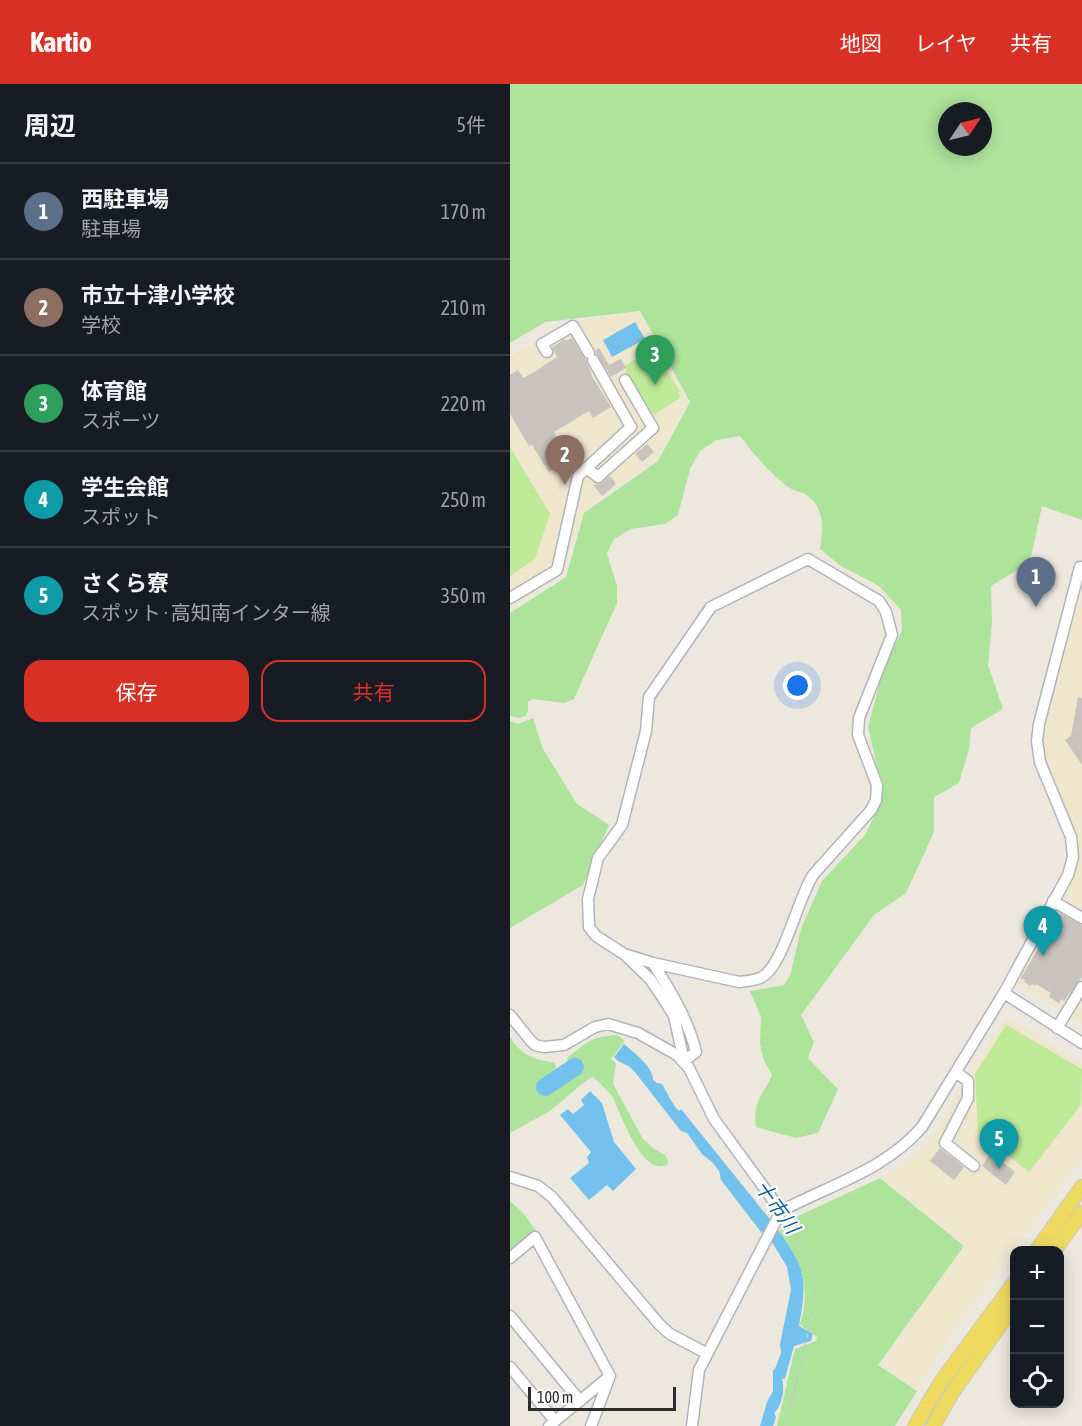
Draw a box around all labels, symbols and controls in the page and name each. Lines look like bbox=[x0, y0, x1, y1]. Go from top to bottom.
text: Kartio bbox=[30, 26, 92, 58]
text: 地図 bbox=[840, 31, 882, 55]
text: レイヤ bbox=[915, 31, 977, 55]
text: 共有 bbox=[1010, 31, 1052, 55]
north arrow bbox=[938, 102, 992, 156]
text: 周辺 bbox=[24, 111, 76, 141]
text: 5件 bbox=[457, 113, 486, 136]
text: 西駐車場 bbox=[81, 186, 169, 212]
text: 1 bbox=[39, 200, 48, 223]
text: 170 m bbox=[441, 200, 486, 223]
text: 駐車場 bbox=[81, 217, 141, 240]
text: 市立十津小学校 bbox=[81, 282, 235, 308]
text: 2 bbox=[39, 296, 48, 319]
text: 210 m bbox=[441, 296, 486, 319]
text: 学校 bbox=[81, 313, 121, 336]
pin: 3 bbox=[636, 336, 674, 385]
text: 体育館 bbox=[81, 378, 147, 404]
text: 3 bbox=[39, 392, 48, 415]
text: 220 m bbox=[441, 392, 486, 415]
text: スポーツ bbox=[81, 409, 161, 432]
pin: 2 bbox=[546, 436, 584, 485]
text: 学生会館 bbox=[81, 474, 169, 500]
text: 4 bbox=[39, 488, 48, 511]
text: 250 m bbox=[441, 488, 486, 511]
text: スポット bbox=[81, 505, 161, 528]
pin: 1 bbox=[1016, 558, 1056, 607]
text: さくら寮 bbox=[81, 570, 169, 596]
text: 5 bbox=[39, 584, 48, 607]
text: 350 m bbox=[441, 584, 486, 607]
text: スポット · 高知南インター線 bbox=[81, 601, 331, 624]
button: 保存 bbox=[24, 660, 249, 722]
button: 共有 bbox=[261, 660, 486, 722]
your location bbox=[783, 671, 812, 700]
pin: 4 bbox=[1024, 906, 1062, 956]
pin: 5 bbox=[980, 1120, 1018, 1169]
water label: 十市川 bbox=[750, 1176, 806, 1239]
map controls bbox=[1010, 1246, 1064, 1408]
button: + bbox=[1010, 1246, 1064, 1300]
button: − bbox=[1010, 1300, 1064, 1354]
button: locate bbox=[1010, 1354, 1064, 1408]
scale bar bbox=[528, 1384, 676, 1412]
text: 100 m bbox=[537, 1388, 573, 1406]

